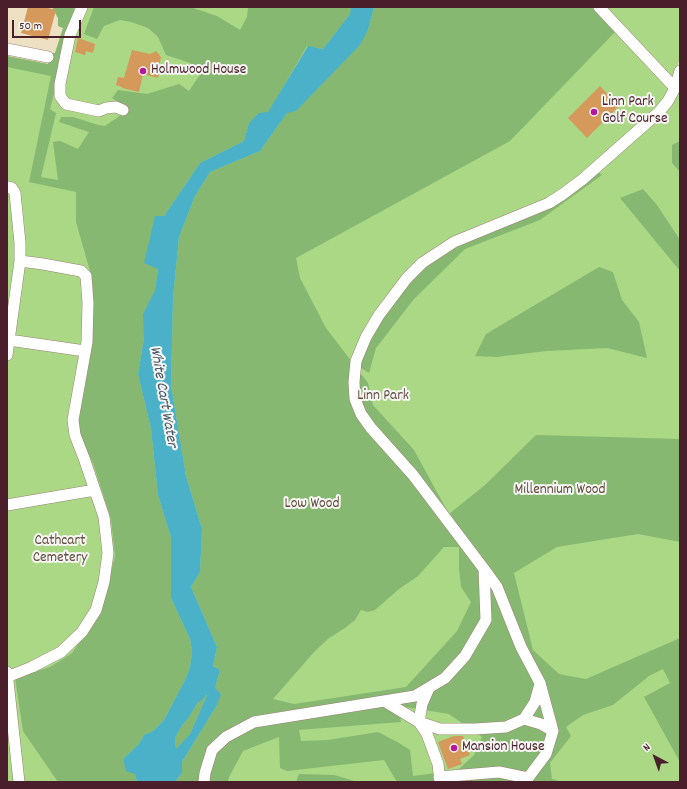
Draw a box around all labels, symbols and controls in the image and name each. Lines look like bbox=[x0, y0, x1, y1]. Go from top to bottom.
scale bar bbox=[14, 12, 83, 38]
text: 50 m bbox=[19, 18, 42, 35]
place label: Holmwood House bbox=[151, 62, 246, 80]
marker: Holmwood House bbox=[138, 66, 148, 76]
place label: Linn Park Golf Course bbox=[602, 94, 668, 129]
marker: Linn Park Golf Course bbox=[589, 107, 599, 117]
water label: White Cart Water bbox=[144, 345, 180, 449]
park label: Linn Park bbox=[357, 388, 409, 406]
park label: Millennium Wood bbox=[514, 482, 606, 500]
park label: Low Wood bbox=[285, 496, 339, 514]
park label: Cathcart Cemetery bbox=[33, 533, 87, 568]
north arrow bbox=[635, 737, 675, 777]
place label: Mansion House bbox=[462, 739, 545, 757]
text: N bbox=[640, 740, 654, 756]
marker: Mansion House bbox=[449, 743, 459, 753]

